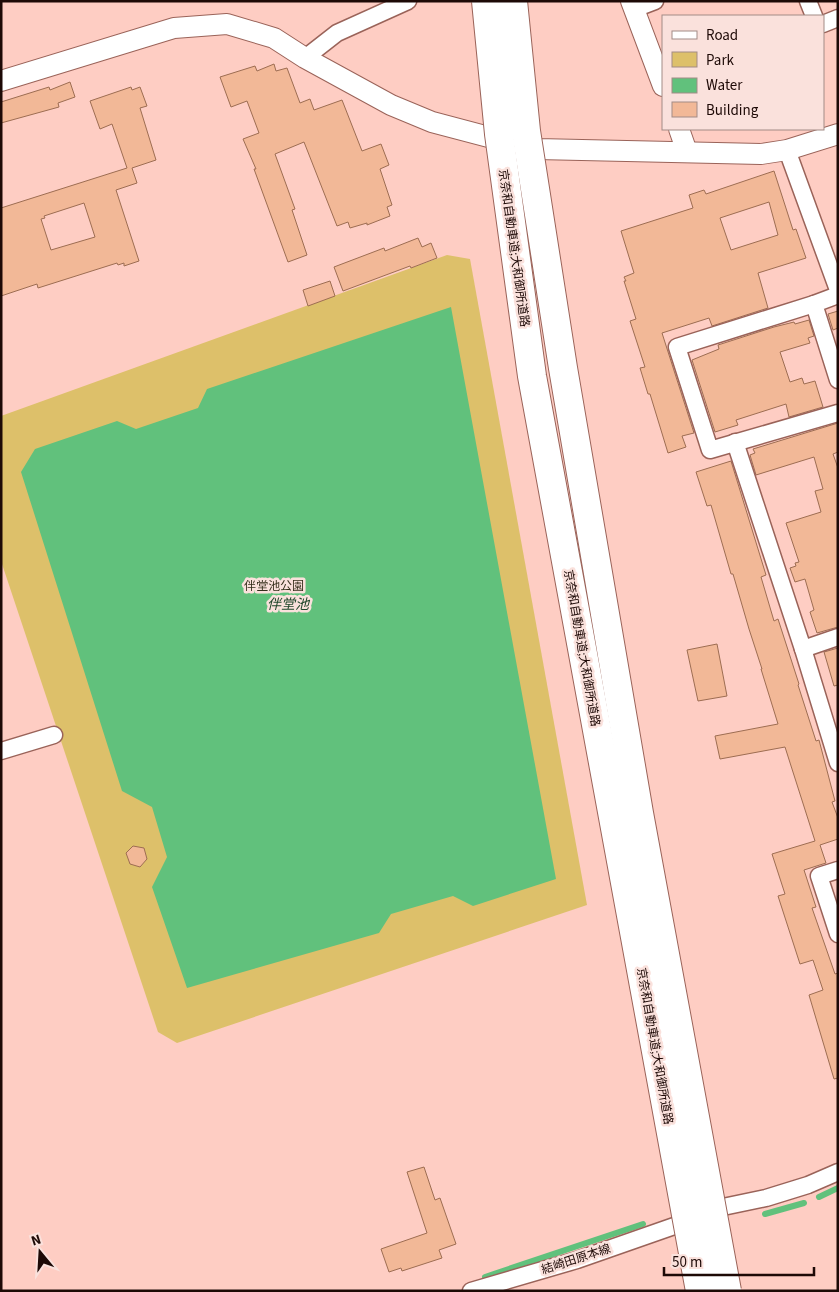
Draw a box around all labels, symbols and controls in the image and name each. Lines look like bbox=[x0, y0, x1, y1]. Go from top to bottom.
legend bbox=[662, 15, 824, 130]
text: Road bbox=[706, 25, 738, 46]
text: Park bbox=[706, 50, 735, 71]
text: Water bbox=[706, 75, 743, 96]
text: Building bbox=[706, 100, 759, 121]
street label: 京奈和自動車道;大和御所道路 bbox=[494, 168, 533, 328]
street label: 京奈和自動車道;大和御所道路 bbox=[559, 568, 604, 728]
park label: 伴堂池公園 bbox=[244, 578, 304, 595]
water label: 伴堂池 bbox=[267, 595, 311, 615]
street label: 京奈和自動車道;大和御所道路 bbox=[632, 966, 677, 1126]
north arrow bbox=[15, 1227, 65, 1277]
text: N bbox=[29, 1230, 44, 1252]
street label: 結崎田原本線 bbox=[539, 1240, 613, 1279]
scale bar bbox=[664, 1244, 814, 1276]
text: 50 m bbox=[672, 1252, 702, 1273]

